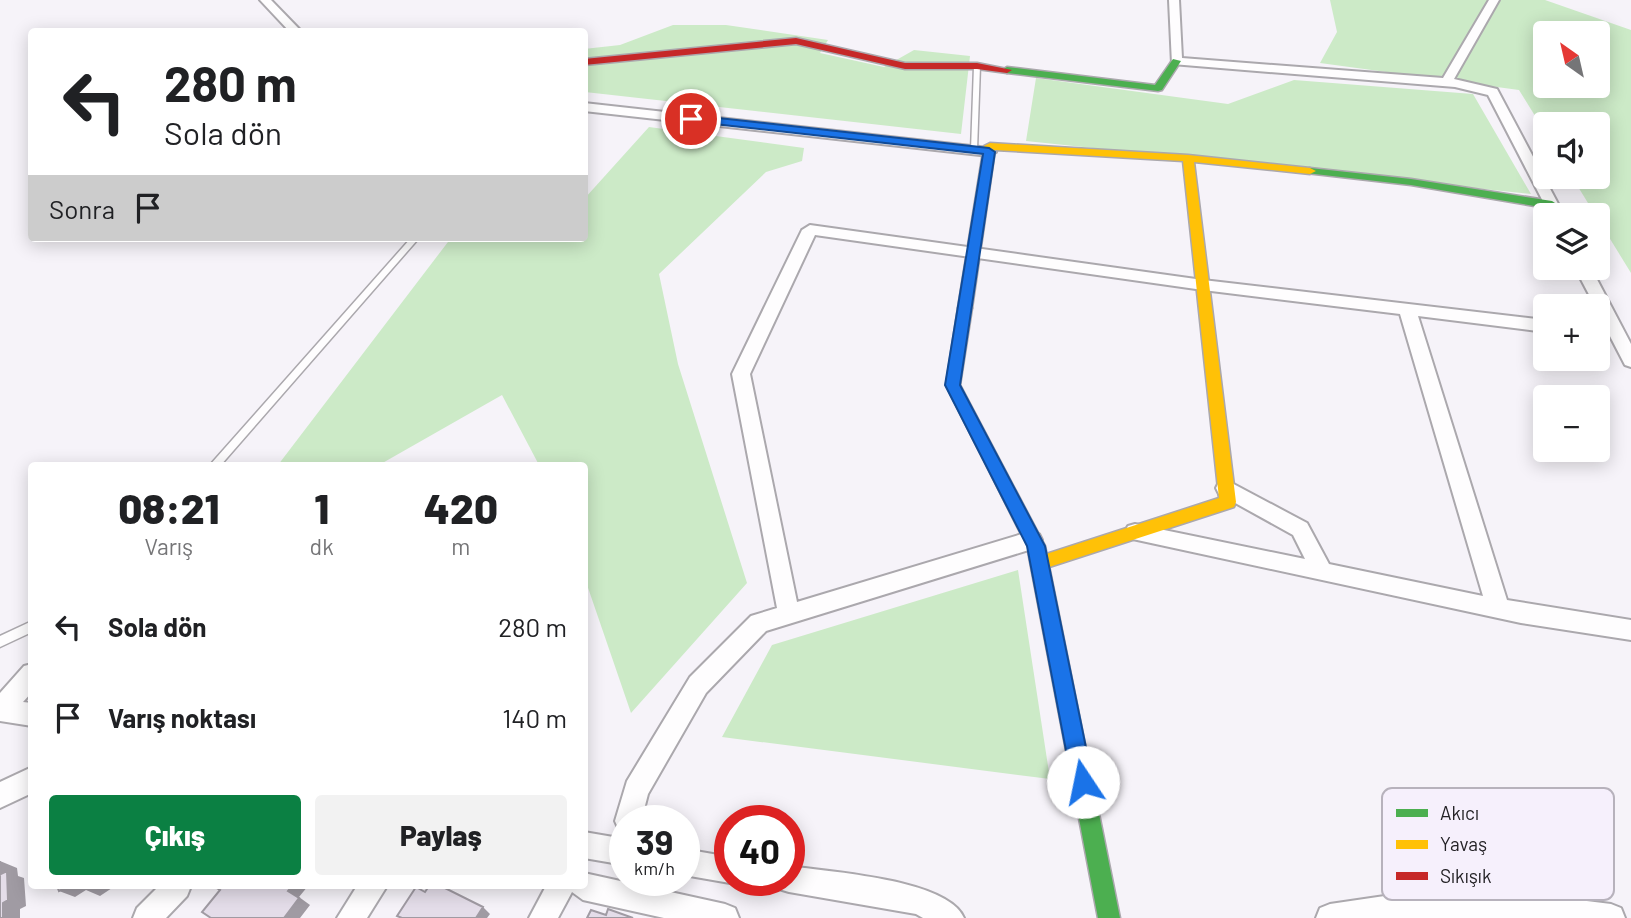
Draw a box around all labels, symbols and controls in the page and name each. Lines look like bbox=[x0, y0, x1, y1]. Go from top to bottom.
north arrow bbox=[1533, 21, 1610, 98]
map controls bbox=[1533, 21, 1610, 462]
text: 280 m bbox=[164, 53, 297, 112]
icon: left bbox=[49, 56, 140, 147]
pin bbox=[661, 89, 721, 149]
icon: arrive bbox=[672, 100, 710, 138]
button: sound bbox=[1533, 112, 1610, 189]
text: Sola dön bbox=[164, 113, 282, 151]
icon: arrive bbox=[129, 189, 167, 227]
text: Sonra bbox=[49, 193, 115, 224]
button: layers bbox=[1533, 203, 1610, 280]
button: + bbox=[1533, 294, 1610, 371]
button: − bbox=[1533, 385, 1610, 462]
text: 08:21 bbox=[118, 482, 219, 532]
text: 1 bbox=[314, 482, 329, 532]
text: 420 bbox=[424, 482, 498, 532]
text: Varış bbox=[145, 532, 193, 560]
text: dk bbox=[310, 532, 334, 560]
text: m bbox=[451, 532, 470, 560]
icon: left bbox=[49, 608, 87, 646]
text: Sola dön bbox=[108, 611, 206, 642]
text: 280 m bbox=[498, 611, 567, 642]
icon: arrive bbox=[49, 699, 87, 737]
text: Varış noktası bbox=[108, 702, 256, 733]
text: 140 m bbox=[502, 702, 567, 733]
position arrow bbox=[1046, 745, 1120, 819]
legend bbox=[1382, 788, 1614, 900]
button: Çıkış bbox=[49, 795, 301, 875]
button: Paylaş bbox=[315, 795, 567, 875]
text: Akıcı bbox=[1440, 801, 1479, 824]
speed limit sign: 40 bbox=[714, 805, 805, 896]
text: 39 bbox=[636, 820, 673, 862]
text: Yavaş bbox=[1440, 832, 1487, 855]
text: km/h bbox=[634, 857, 675, 879]
text: Sıkışık bbox=[1440, 864, 1491, 887]

